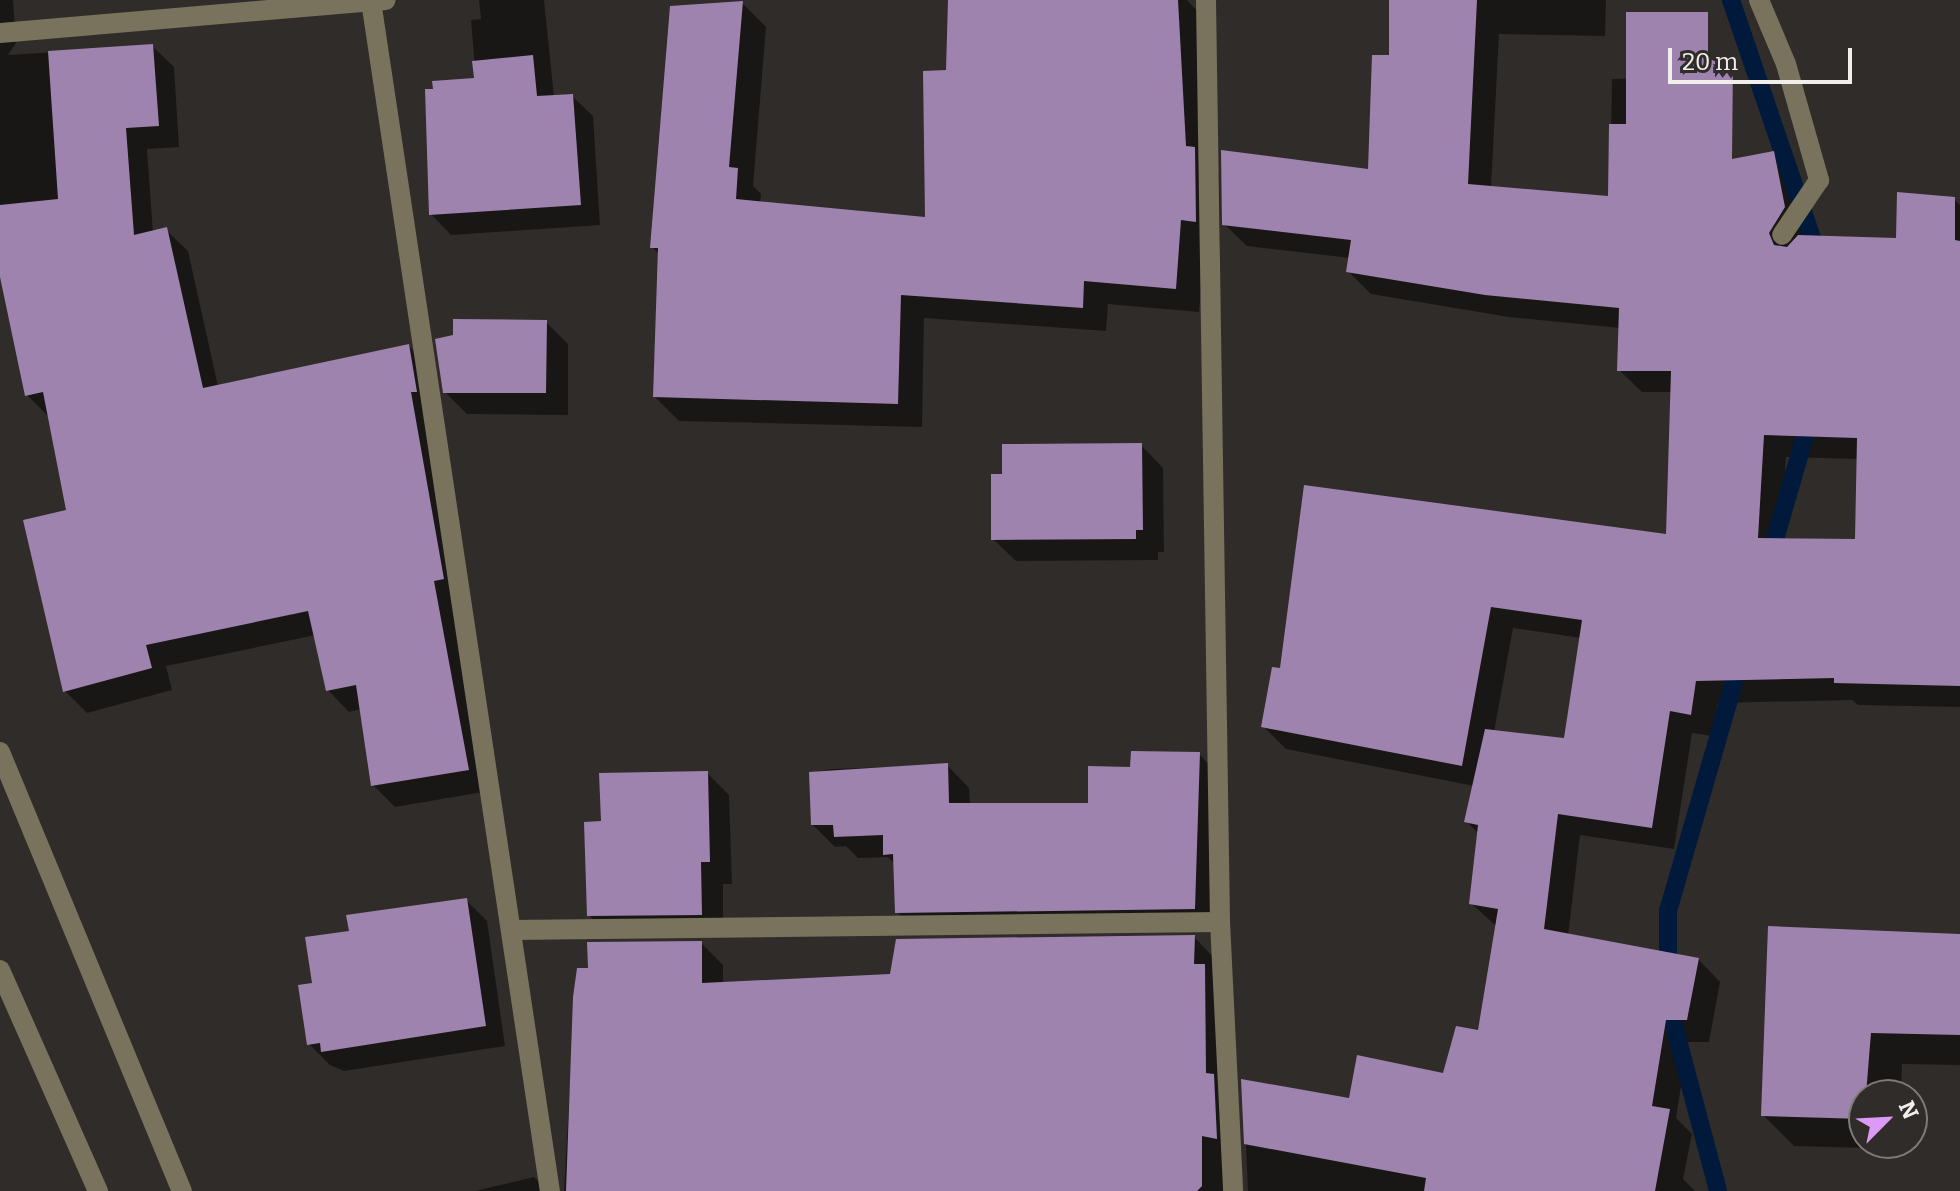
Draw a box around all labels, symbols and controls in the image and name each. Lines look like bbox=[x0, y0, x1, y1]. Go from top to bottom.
scale bar bbox=[1672, 32, 1856, 82]
text: 20 m bbox=[1682, 48, 1738, 76]
north arrow bbox=[1848, 1079, 1928, 1159]
text: N bbox=[1893, 1097, 1924, 1123]

